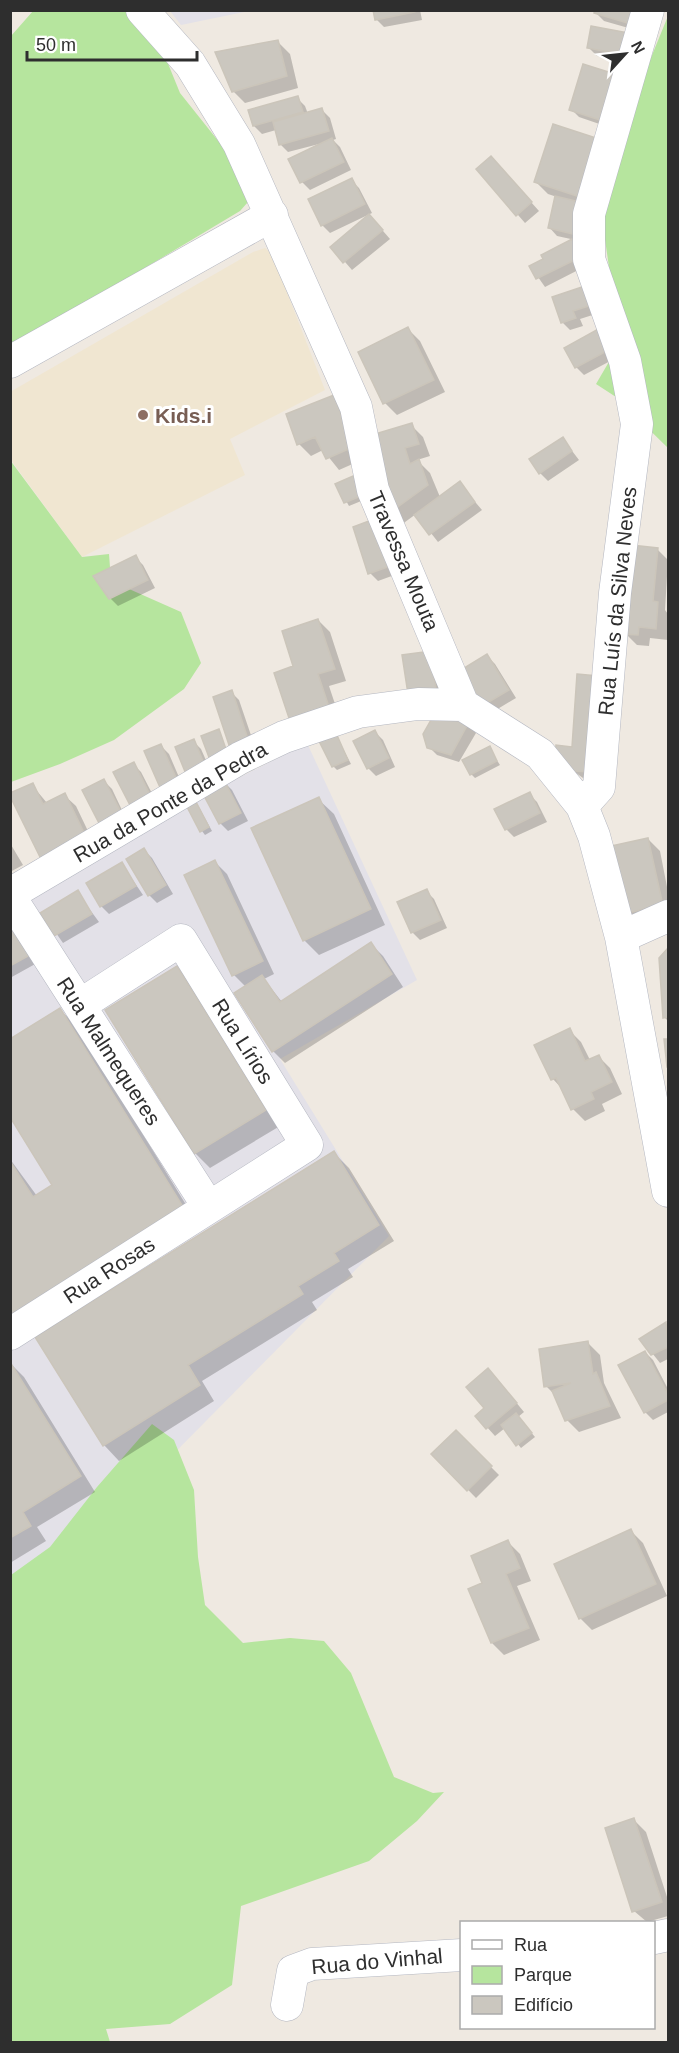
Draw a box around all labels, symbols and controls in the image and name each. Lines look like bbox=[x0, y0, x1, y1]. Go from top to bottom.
scale bar bbox=[27, 24, 196, 62]
north arrow bbox=[595, 24, 655, 84]
text: 50 m bbox=[36, 35, 76, 55]
text: N bbox=[628, 38, 648, 56]
place label: Kids.i bbox=[155, 404, 212, 427]
marker: Kids.i bbox=[136, 408, 150, 422]
street label: Rua Luís da Silva Neves bbox=[594, 485, 640, 717]
street label: Travessa Mouta bbox=[364, 488, 444, 635]
street label: Rua da Ponte da Pedra bbox=[69, 737, 271, 867]
street label: Rua Malmequeres bbox=[53, 973, 165, 1129]
street label: Rua Lírios bbox=[208, 994, 278, 1088]
street label: Rua Rosas bbox=[59, 1232, 159, 1308]
legend bbox=[460, 1921, 655, 2029]
text: Rua bbox=[514, 1935, 548, 1955]
street label: Rua do Vinhal bbox=[310, 1944, 444, 1978]
text: Parque bbox=[514, 1965, 572, 1985]
text: Edifício bbox=[514, 1995, 573, 2015]

